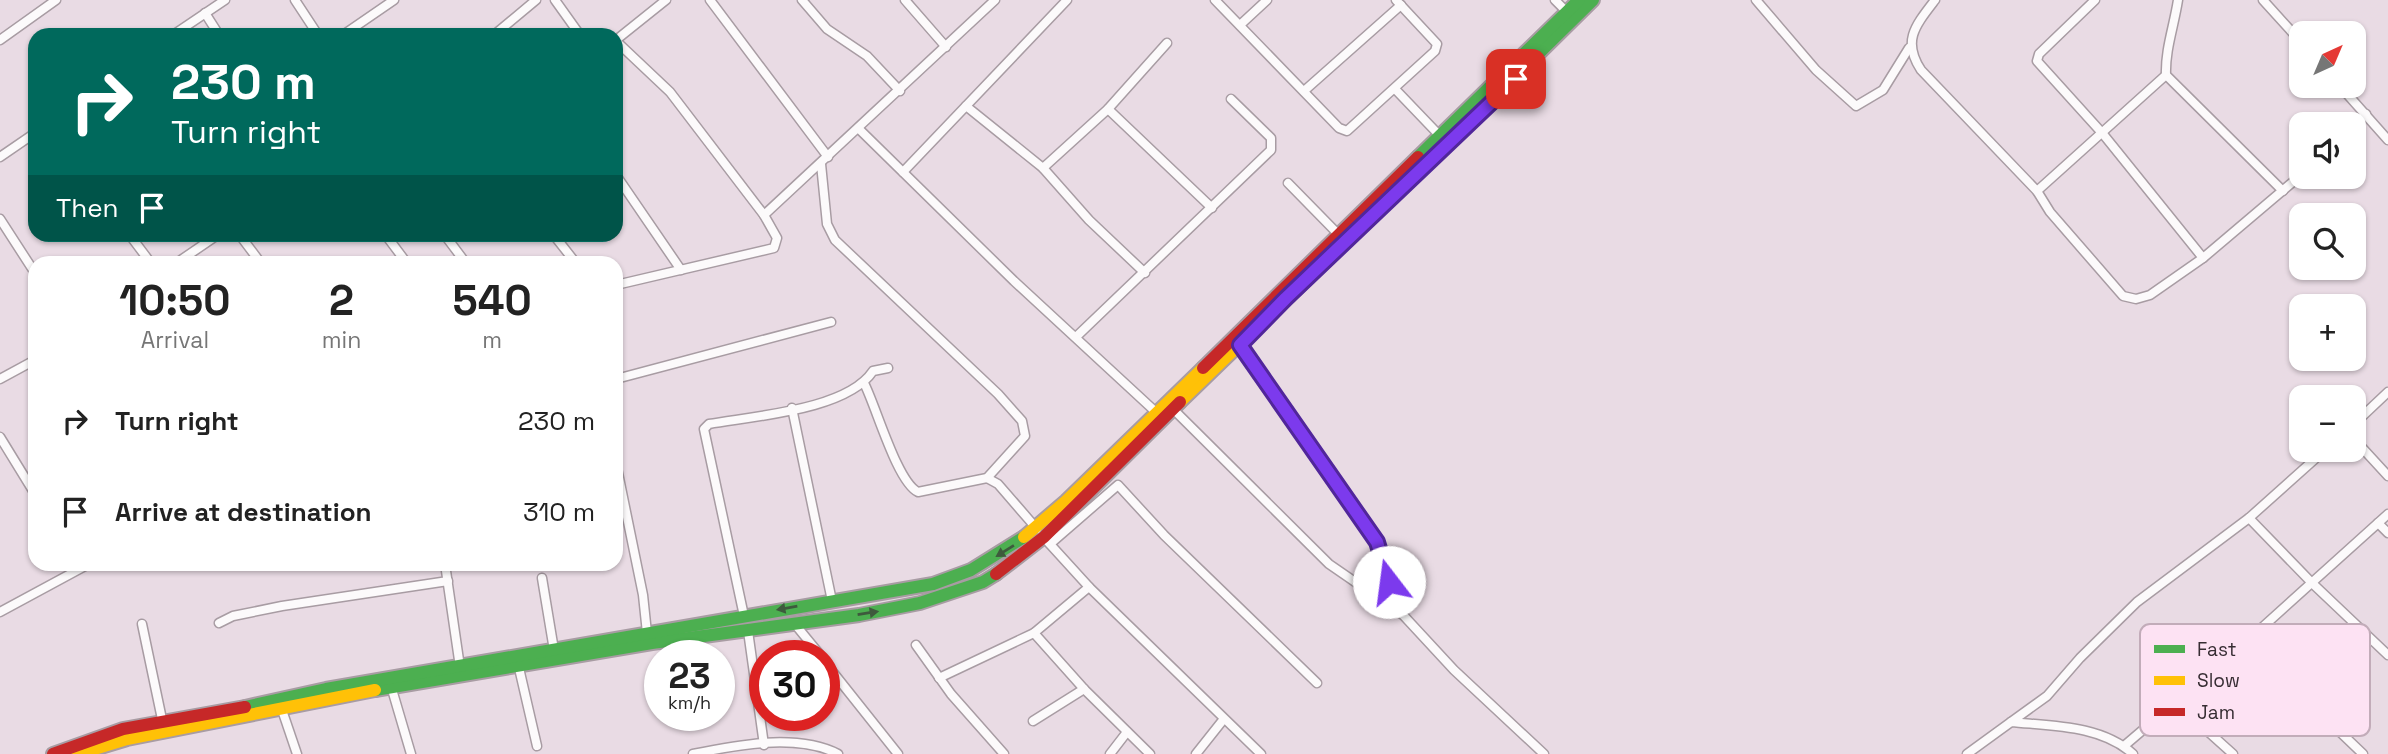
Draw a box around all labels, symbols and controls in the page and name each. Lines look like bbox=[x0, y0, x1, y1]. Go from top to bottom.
north arrow bbox=[2289, 21, 2366, 98]
map controls bbox=[2289, 21, 2366, 462]
pin bbox=[1486, 49, 1546, 109]
text: 230 m bbox=[171, 51, 316, 113]
icon: right bbox=[56, 56, 147, 147]
icon: arrive bbox=[1497, 60, 1535, 98]
text: Turn right bbox=[171, 112, 321, 152]
button: sound bbox=[2289, 112, 2366, 189]
icon: arrive bbox=[133, 189, 171, 227]
text: Then bbox=[56, 191, 119, 225]
button: search bbox=[2289, 203, 2366, 280]
text: 10:50 bbox=[119, 274, 230, 327]
text: 2 bbox=[329, 274, 354, 327]
text: 540 bbox=[453, 274, 532, 327]
button: + bbox=[2289, 294, 2366, 371]
text: Arrival bbox=[141, 325, 209, 355]
text: min bbox=[322, 325, 361, 355]
text: m bbox=[482, 325, 502, 355]
button: − bbox=[2289, 385, 2366, 462]
icon: right bbox=[56, 402, 94, 440]
text: Turn right bbox=[115, 404, 239, 438]
text: 230 m bbox=[518, 404, 595, 438]
icon: arrive bbox=[56, 493, 94, 531]
text: Arrive at destination bbox=[115, 495, 372, 529]
text: 310 m bbox=[523, 495, 595, 529]
one-way arrow bbox=[996, 545, 1015, 558]
position arrow bbox=[1352, 545, 1426, 619]
one-way arrow bbox=[776, 603, 798, 614]
one-way arrow bbox=[857, 607, 879, 618]
legend bbox=[2140, 624, 2370, 736]
text: Fast bbox=[2197, 637, 2237, 662]
speed limit sign: 30 bbox=[749, 640, 840, 731]
text: 23 bbox=[668, 654, 711, 698]
text: Slow bbox=[2197, 668, 2240, 693]
text: km/h bbox=[668, 691, 711, 714]
text: Jam bbox=[2197, 700, 2235, 725]

